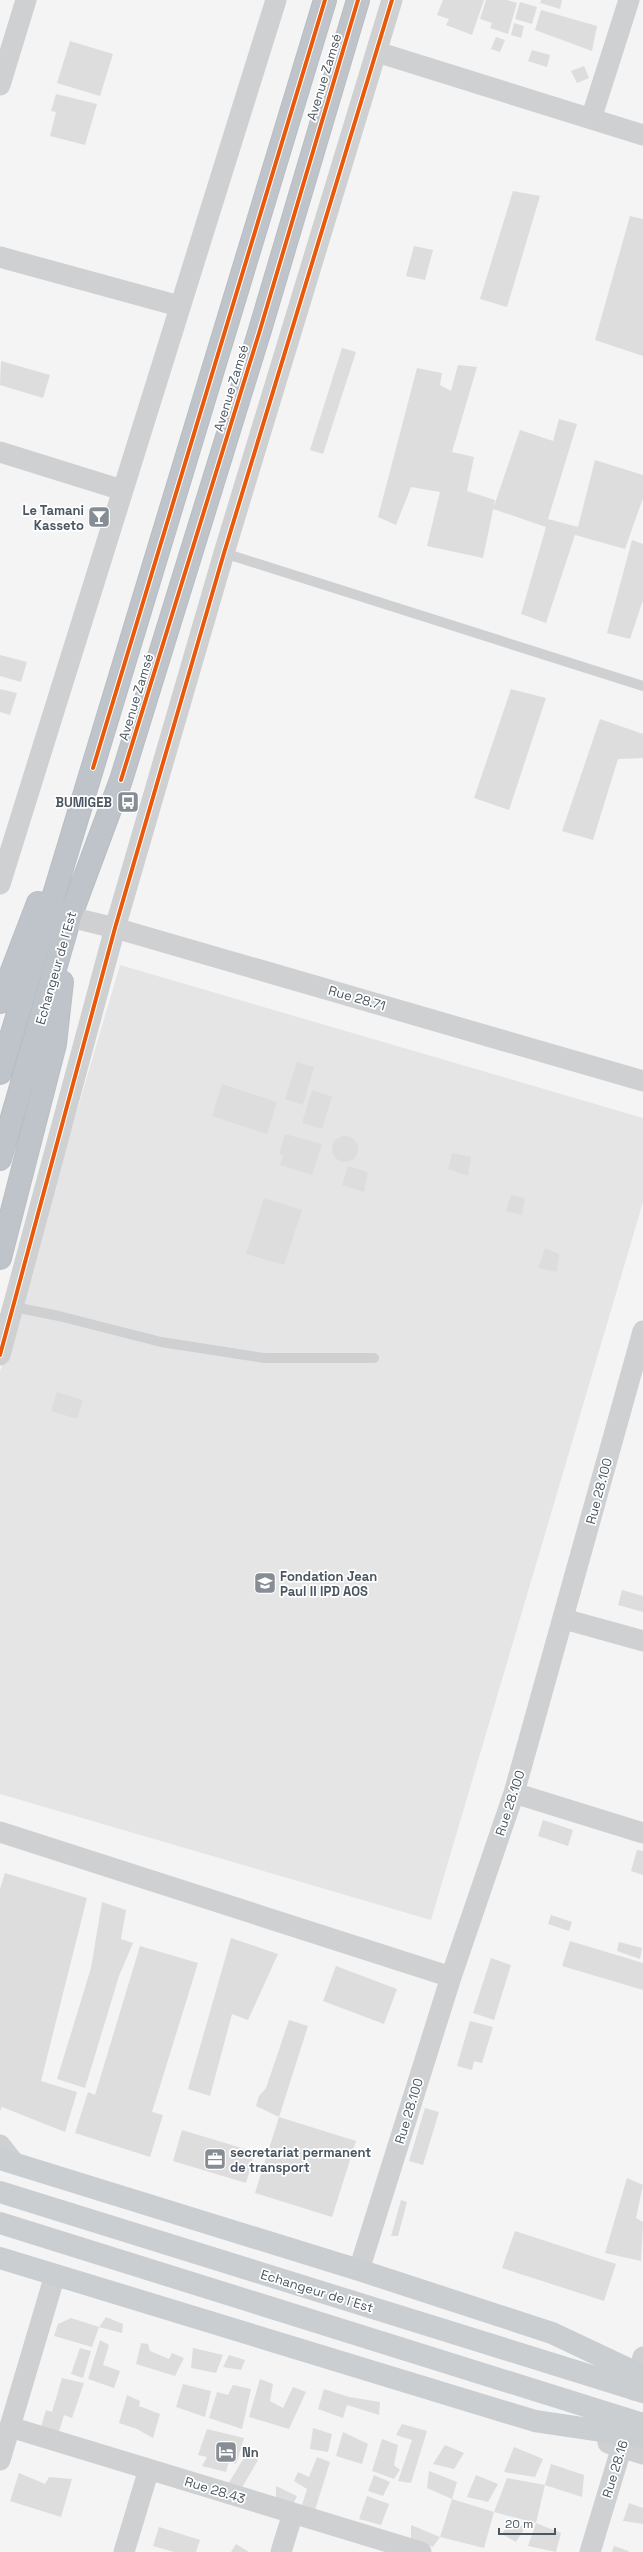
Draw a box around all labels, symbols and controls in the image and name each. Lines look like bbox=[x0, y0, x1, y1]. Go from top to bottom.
street label: Avenue Zamsé bbox=[303, 31, 345, 123]
street label: Avenue Zamsé bbox=[210, 342, 252, 434]
place label: Le Tamani Kasseto bbox=[22, 502, 84, 534]
bar icon: Le Tamani Kasseto bbox=[86, 504, 112, 530]
street label: Avenue Zamsé bbox=[115, 651, 157, 743]
bus stop icon: BUMIGEB bbox=[115, 789, 141, 815]
place label: BUMIGEB bbox=[55, 794, 112, 811]
street label: Echangeur de l´Est bbox=[32, 909, 80, 1027]
street label: Rue 28.71 bbox=[326, 982, 388, 1014]
street label: Rue 28.100 bbox=[582, 1456, 616, 1526]
place label: Fondation Jean Paul II IPD AOS bbox=[280, 1568, 377, 1600]
school or university icon: Fondation Jean Paul II IPD AOS bbox=[252, 1570, 278, 1596]
street label: Rue 28.100 bbox=[491, 1768, 529, 1838]
street label: Rue 28.100 bbox=[391, 2076, 427, 2146]
place label: secretariat permanent de transport bbox=[230, 2144, 371, 2176]
office icon: secretariat permanent de transport bbox=[202, 2146, 228, 2172]
street label: Echangeur de l´Est bbox=[259, 2266, 375, 2316]
street label: Rue 28.16 bbox=[598, 2438, 632, 2500]
hotel icon: Nn bbox=[213, 2439, 239, 2465]
place label: Nn bbox=[242, 2444, 259, 2461]
street label: Rue 28.43 bbox=[183, 2473, 247, 2507]
scale bar bbox=[499, 2510, 555, 2536]
text: 20 m bbox=[505, 2516, 533, 2532]

